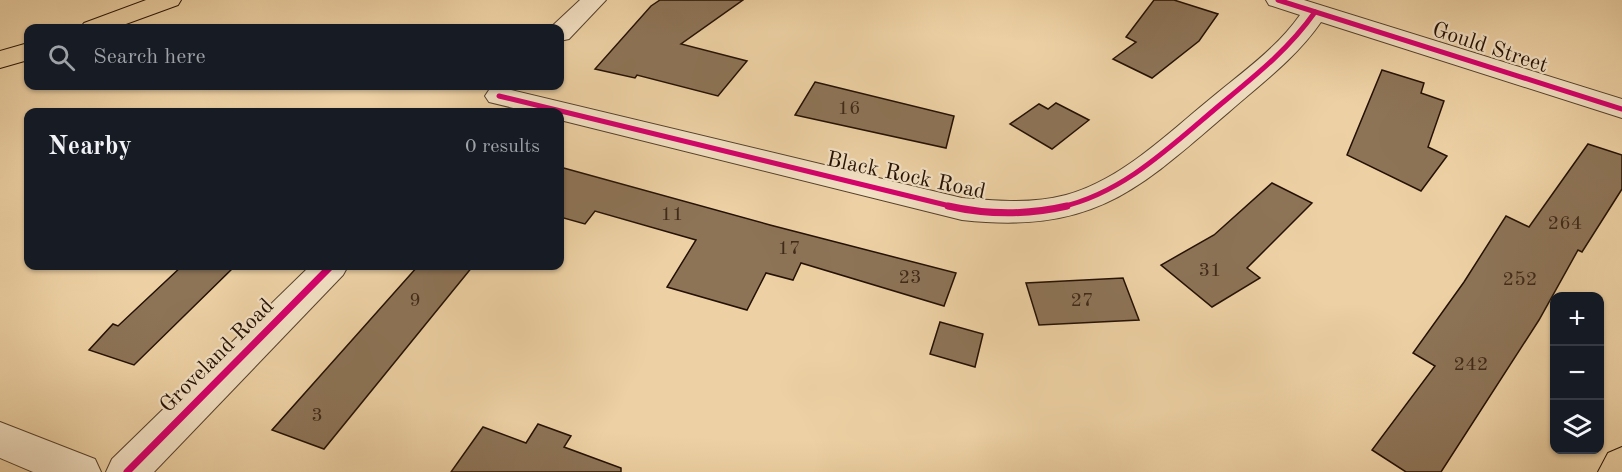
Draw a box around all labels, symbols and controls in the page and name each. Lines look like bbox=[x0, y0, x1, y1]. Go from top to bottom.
street label: Gould Street bbox=[1429, 19, 1551, 77]
search box bbox=[24, 24, 564, 90]
icon: search bbox=[45, 41, 78, 74]
text: Search here bbox=[93, 46, 206, 68]
house number: 16 bbox=[837, 99, 861, 119]
text: Nearby bbox=[48, 134, 132, 160]
text: 0 results bbox=[465, 137, 540, 157]
street label: Black Rock Road bbox=[824, 148, 988, 204]
house number: 11 bbox=[660, 205, 684, 225]
house number: 264 bbox=[1548, 214, 1582, 234]
house number: 17 bbox=[777, 239, 801, 259]
house number: 31 bbox=[1198, 261, 1222, 281]
house number: 23 bbox=[898, 268, 922, 288]
house number: 252 bbox=[1503, 270, 1537, 290]
house number: 9 bbox=[409, 291, 421, 311]
house number: 27 bbox=[1070, 291, 1094, 311]
map controls bbox=[1550, 292, 1604, 454]
button: + bbox=[1550, 292, 1604, 346]
street label: Groveland Road bbox=[156, 295, 278, 417]
button: − bbox=[1550, 346, 1604, 400]
house number: 242 bbox=[1454, 355, 1488, 375]
button: layers bbox=[1550, 400, 1604, 454]
house number: 3 bbox=[311, 406, 323, 426]

